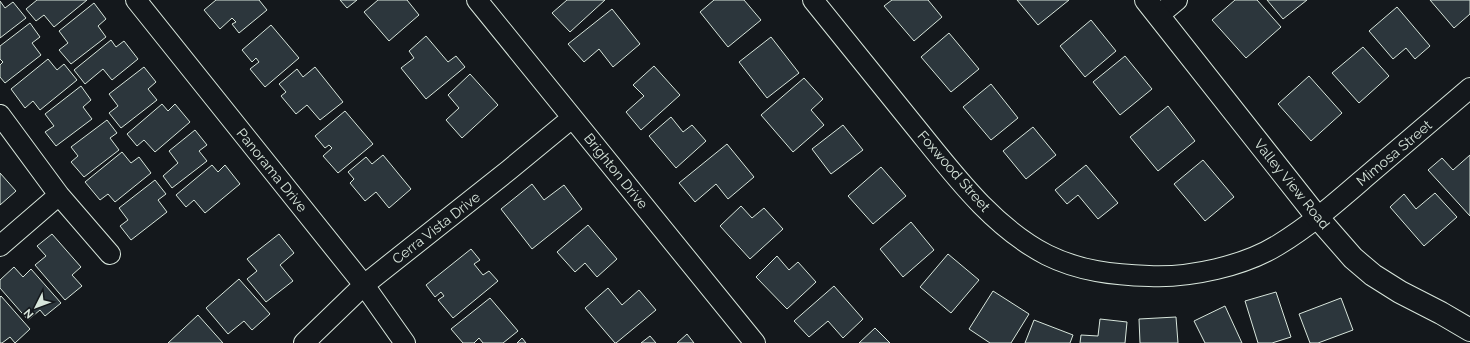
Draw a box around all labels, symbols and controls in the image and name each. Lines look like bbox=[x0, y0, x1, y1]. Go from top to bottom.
street label: Mimosa Street bbox=[1353, 117, 1435, 189]
street label: Panorama Drive bbox=[233, 125, 311, 215]
street label: Foxwood Street bbox=[915, 127, 994, 215]
street label: Brighton Drive bbox=[581, 130, 651, 212]
street label: Valley View Road bbox=[1251, 136, 1333, 232]
street label: Cerra Vista Drive bbox=[389, 189, 483, 267]
north arrow bbox=[16, 287, 56, 327]
text: N bbox=[21, 306, 37, 321]

